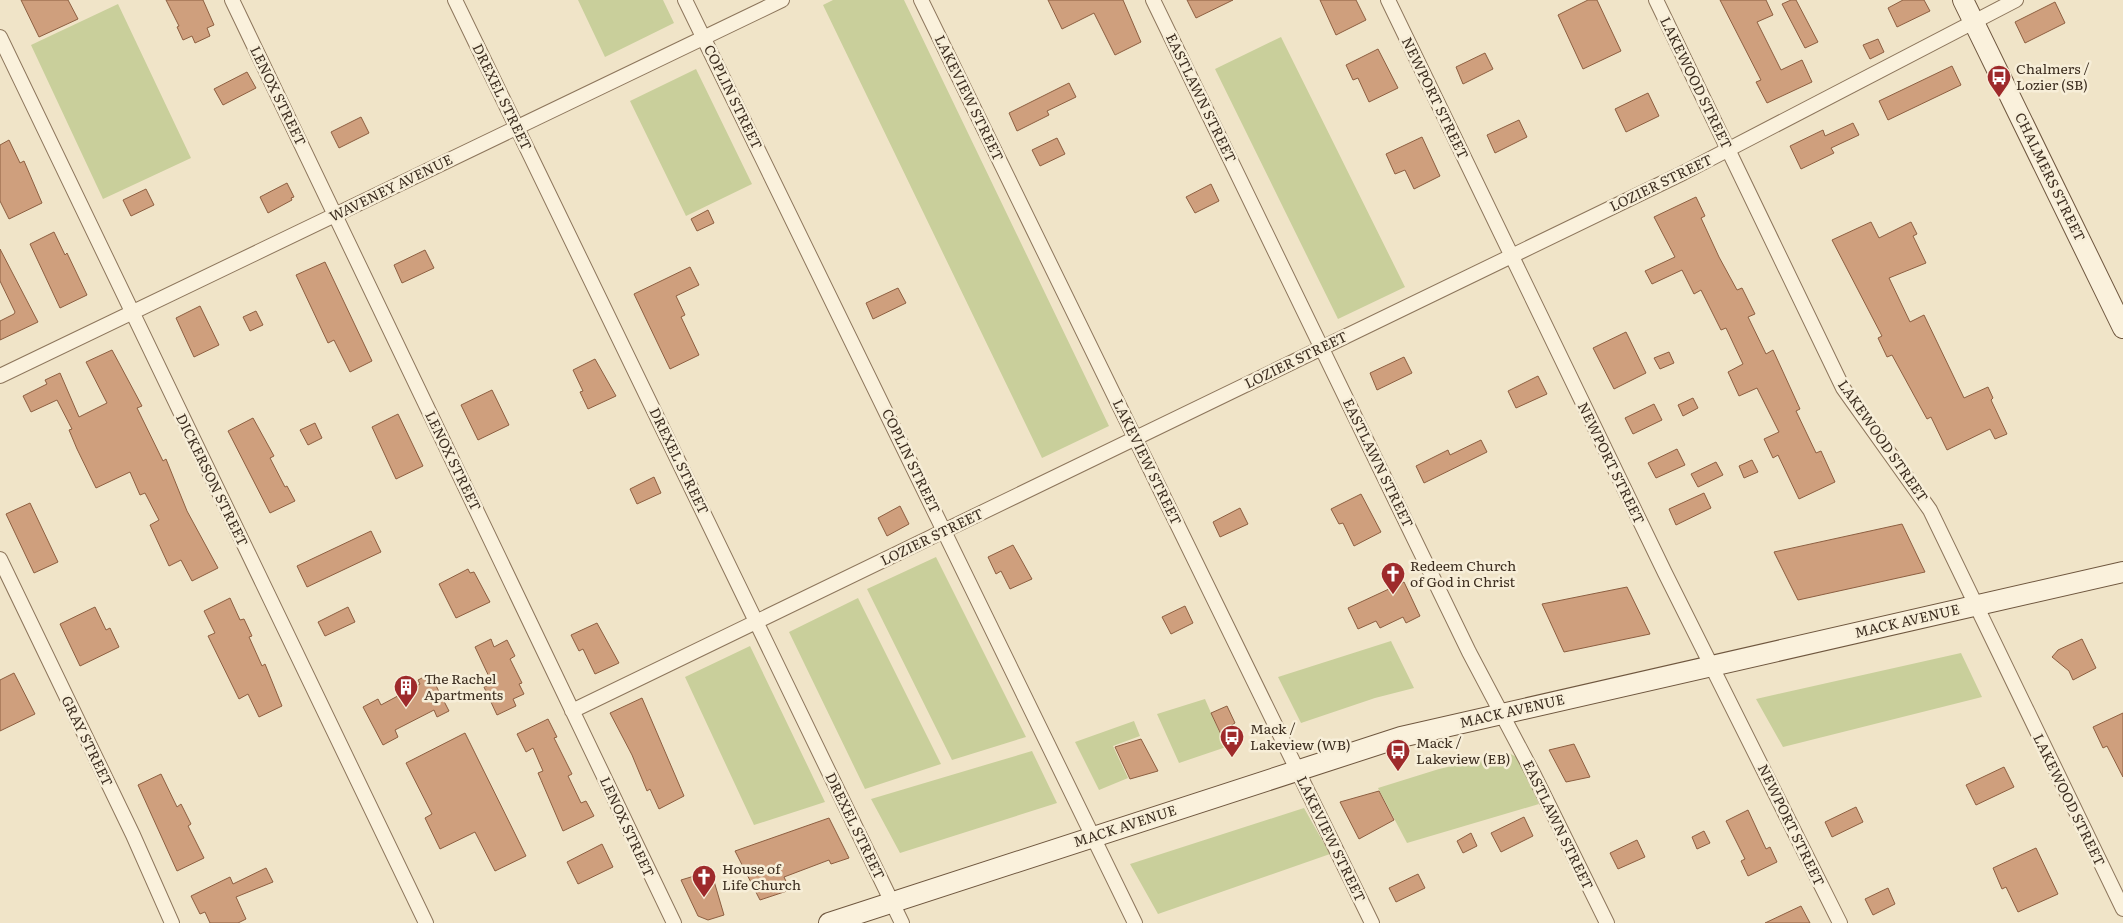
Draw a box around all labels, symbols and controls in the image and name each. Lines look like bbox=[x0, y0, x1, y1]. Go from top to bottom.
street label: LAKEWOOD STREET bbox=[1656, 13, 1738, 152]
street label: EASTLAWN STREET bbox=[1162, 30, 1242, 166]
street label: LAKEVIEW STREET bbox=[931, 31, 1009, 164]
street label: NEWPORT STREET bbox=[1398, 33, 1474, 162]
street label: DREXEL STREET bbox=[468, 40, 537, 153]
street label: COPLIN STREET bbox=[700, 41, 768, 152]
street label: LENOX STREET bbox=[246, 42, 312, 149]
place label: Chalmers / Lozier (SB) bbox=[2016, 58, 2089, 94]
bus stop icon: Chalmers / Lozier (SB) bbox=[1986, 64, 2012, 98]
street label: CHALMERS STREET bbox=[2011, 109, 2091, 244]
street label: WAVENEY AVENUE bbox=[326, 149, 456, 226]
street label: LOZIER STREET bbox=[1606, 149, 1715, 216]
street label: LOZIER STREET bbox=[1241, 326, 1350, 393]
street label: LAKEWOOD STREET bbox=[1834, 375, 1934, 505]
street label: LAKEVIEW STREET bbox=[1109, 395, 1187, 528]
street label: EASTLAWN STREET bbox=[1339, 395, 1419, 531]
street label: NEWPORT STREET bbox=[1574, 398, 1650, 527]
street label: DREXEL STREET bbox=[645, 404, 714, 517]
street label: COPLIN STREET bbox=[878, 405, 946, 516]
street label: LENOX STREET bbox=[421, 407, 487, 514]
street label: DICKERSON STREET bbox=[172, 410, 254, 549]
street label: LOZIER STREET bbox=[877, 503, 986, 570]
place label: Redeem Church of God in Christ bbox=[1410, 555, 1516, 591]
church icon: Redeem Church of God in Christ bbox=[1380, 561, 1406, 595]
street label: MACK AVENUE bbox=[1852, 598, 1961, 642]
place label: The Rachel Apartments bbox=[424, 668, 503, 704]
building icon: The Rachel Apartments bbox=[393, 674, 419, 708]
street label: MACK AVENUE bbox=[1457, 688, 1566, 732]
street label: GRAY STREET bbox=[57, 692, 118, 789]
place label: Mack / Lakeview (WB) bbox=[1250, 718, 1351, 754]
bus stop icon: Mack / Lakeview (WB) bbox=[1219, 724, 1245, 758]
street label: LAKEWOOD STREET bbox=[2029, 730, 2111, 869]
place label: Mack / Lakeview (EB) bbox=[1416, 732, 1510, 768]
bus stop icon: Mack / Lakeview (EB) bbox=[1385, 738, 1411, 772]
street label: EASTLAWN STREET bbox=[1519, 757, 1599, 893]
street label: NEWPORT STREET bbox=[1754, 760, 1830, 889]
street label: DREXEL STREET bbox=[821, 769, 890, 882]
street label: LAKEVIEW STREET bbox=[1293, 772, 1371, 905]
street label: LENOX STREET bbox=[596, 773, 660, 880]
street label: MACK AVENUE bbox=[1071, 799, 1179, 851]
place label: House of Life Church bbox=[722, 858, 801, 894]
church icon: House of Life Church bbox=[691, 864, 717, 898]

